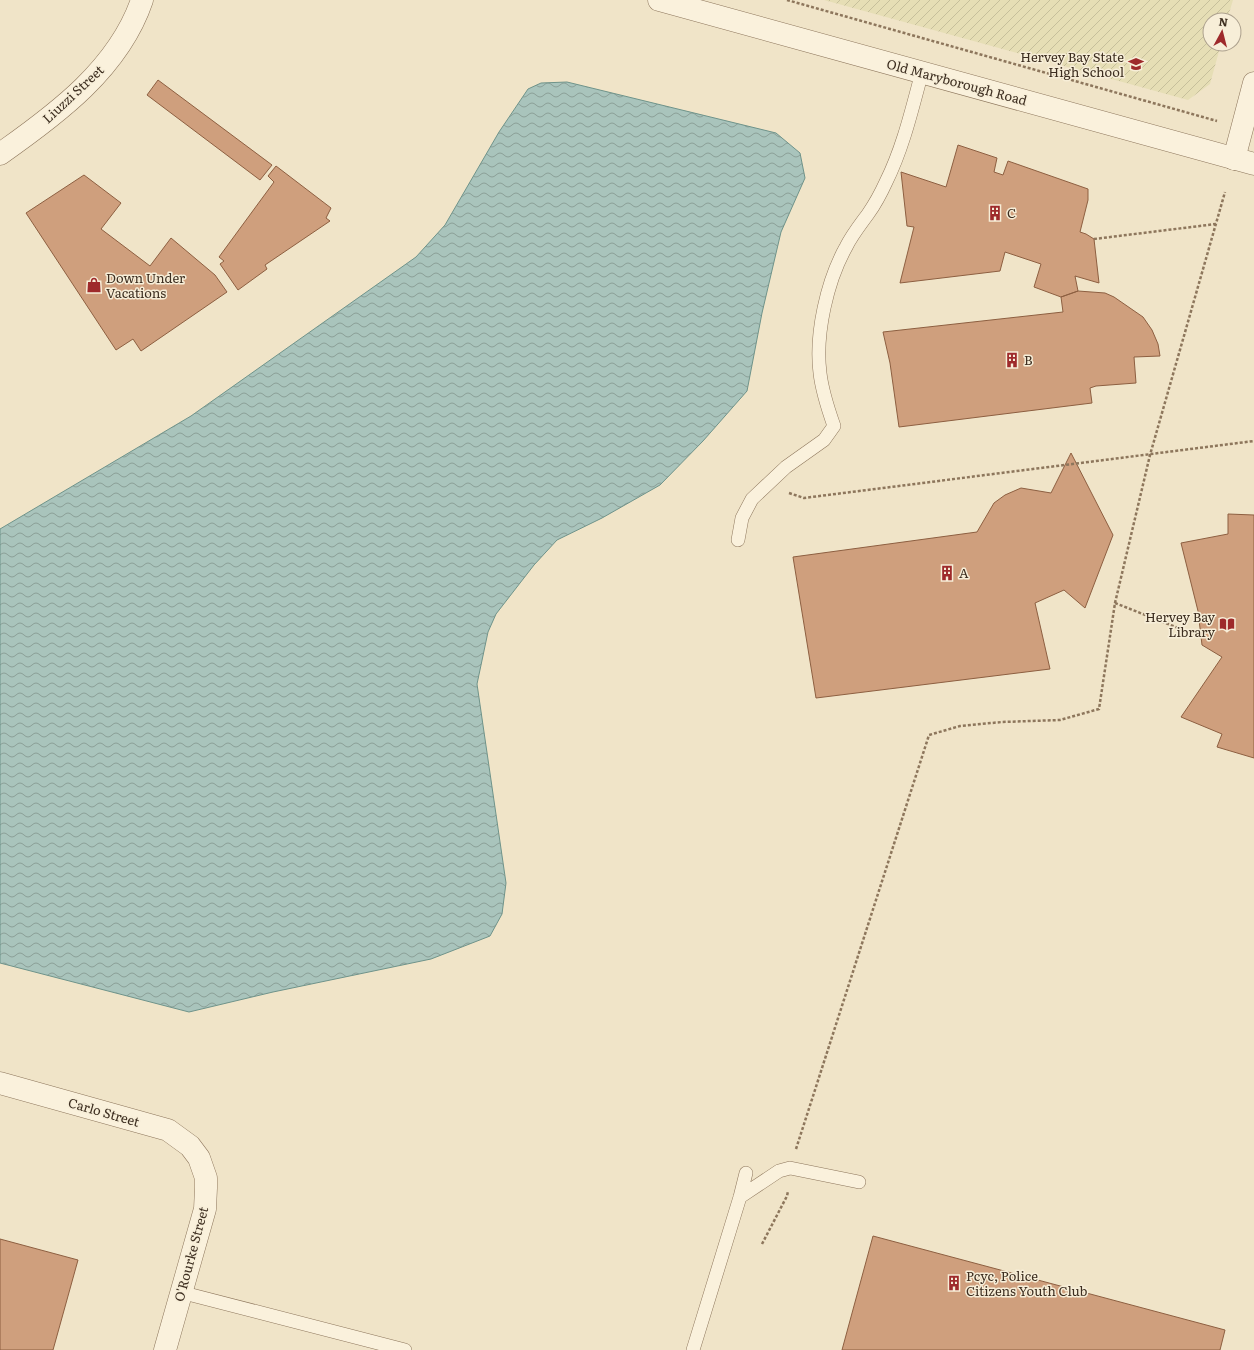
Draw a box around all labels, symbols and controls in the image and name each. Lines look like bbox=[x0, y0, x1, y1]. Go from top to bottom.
north arrow bbox=[1202, 12, 1242, 52]
text: N bbox=[1218, 13, 1229, 30]
place label: Hervey Bay State High School bbox=[1020, 47, 1125, 81]
street label: Old Maryborough Road bbox=[885, 54, 1029, 109]
school or university icon: Hervey Bay State High School bbox=[1127, 55, 1145, 73]
street label: Liuzzi Street bbox=[38, 60, 108, 127]
place label: C bbox=[1007, 203, 1016, 222]
building icon: C bbox=[986, 204, 1004, 222]
place label: Down Under Vacations bbox=[106, 268, 186, 302]
shop icon: Down Under Vacations bbox=[85, 276, 103, 294]
place label: B bbox=[1024, 350, 1033, 369]
building icon: B bbox=[1003, 351, 1021, 369]
place label: A bbox=[959, 563, 969, 582]
building icon: A bbox=[938, 564, 956, 582]
place label: Hervey Bay Library bbox=[1145, 607, 1216, 641]
library icon: Hervey Bay Library bbox=[1218, 615, 1236, 633]
street label: Carlo Street bbox=[66, 1092, 143, 1131]
street label: O'Rourke Street bbox=[169, 1204, 213, 1304]
place label: Pcyc, Police Citizens Youth Club bbox=[966, 1266, 1088, 1300]
building icon: Pcyc, Police Citizens Youth Club bbox=[945, 1274, 963, 1292]

